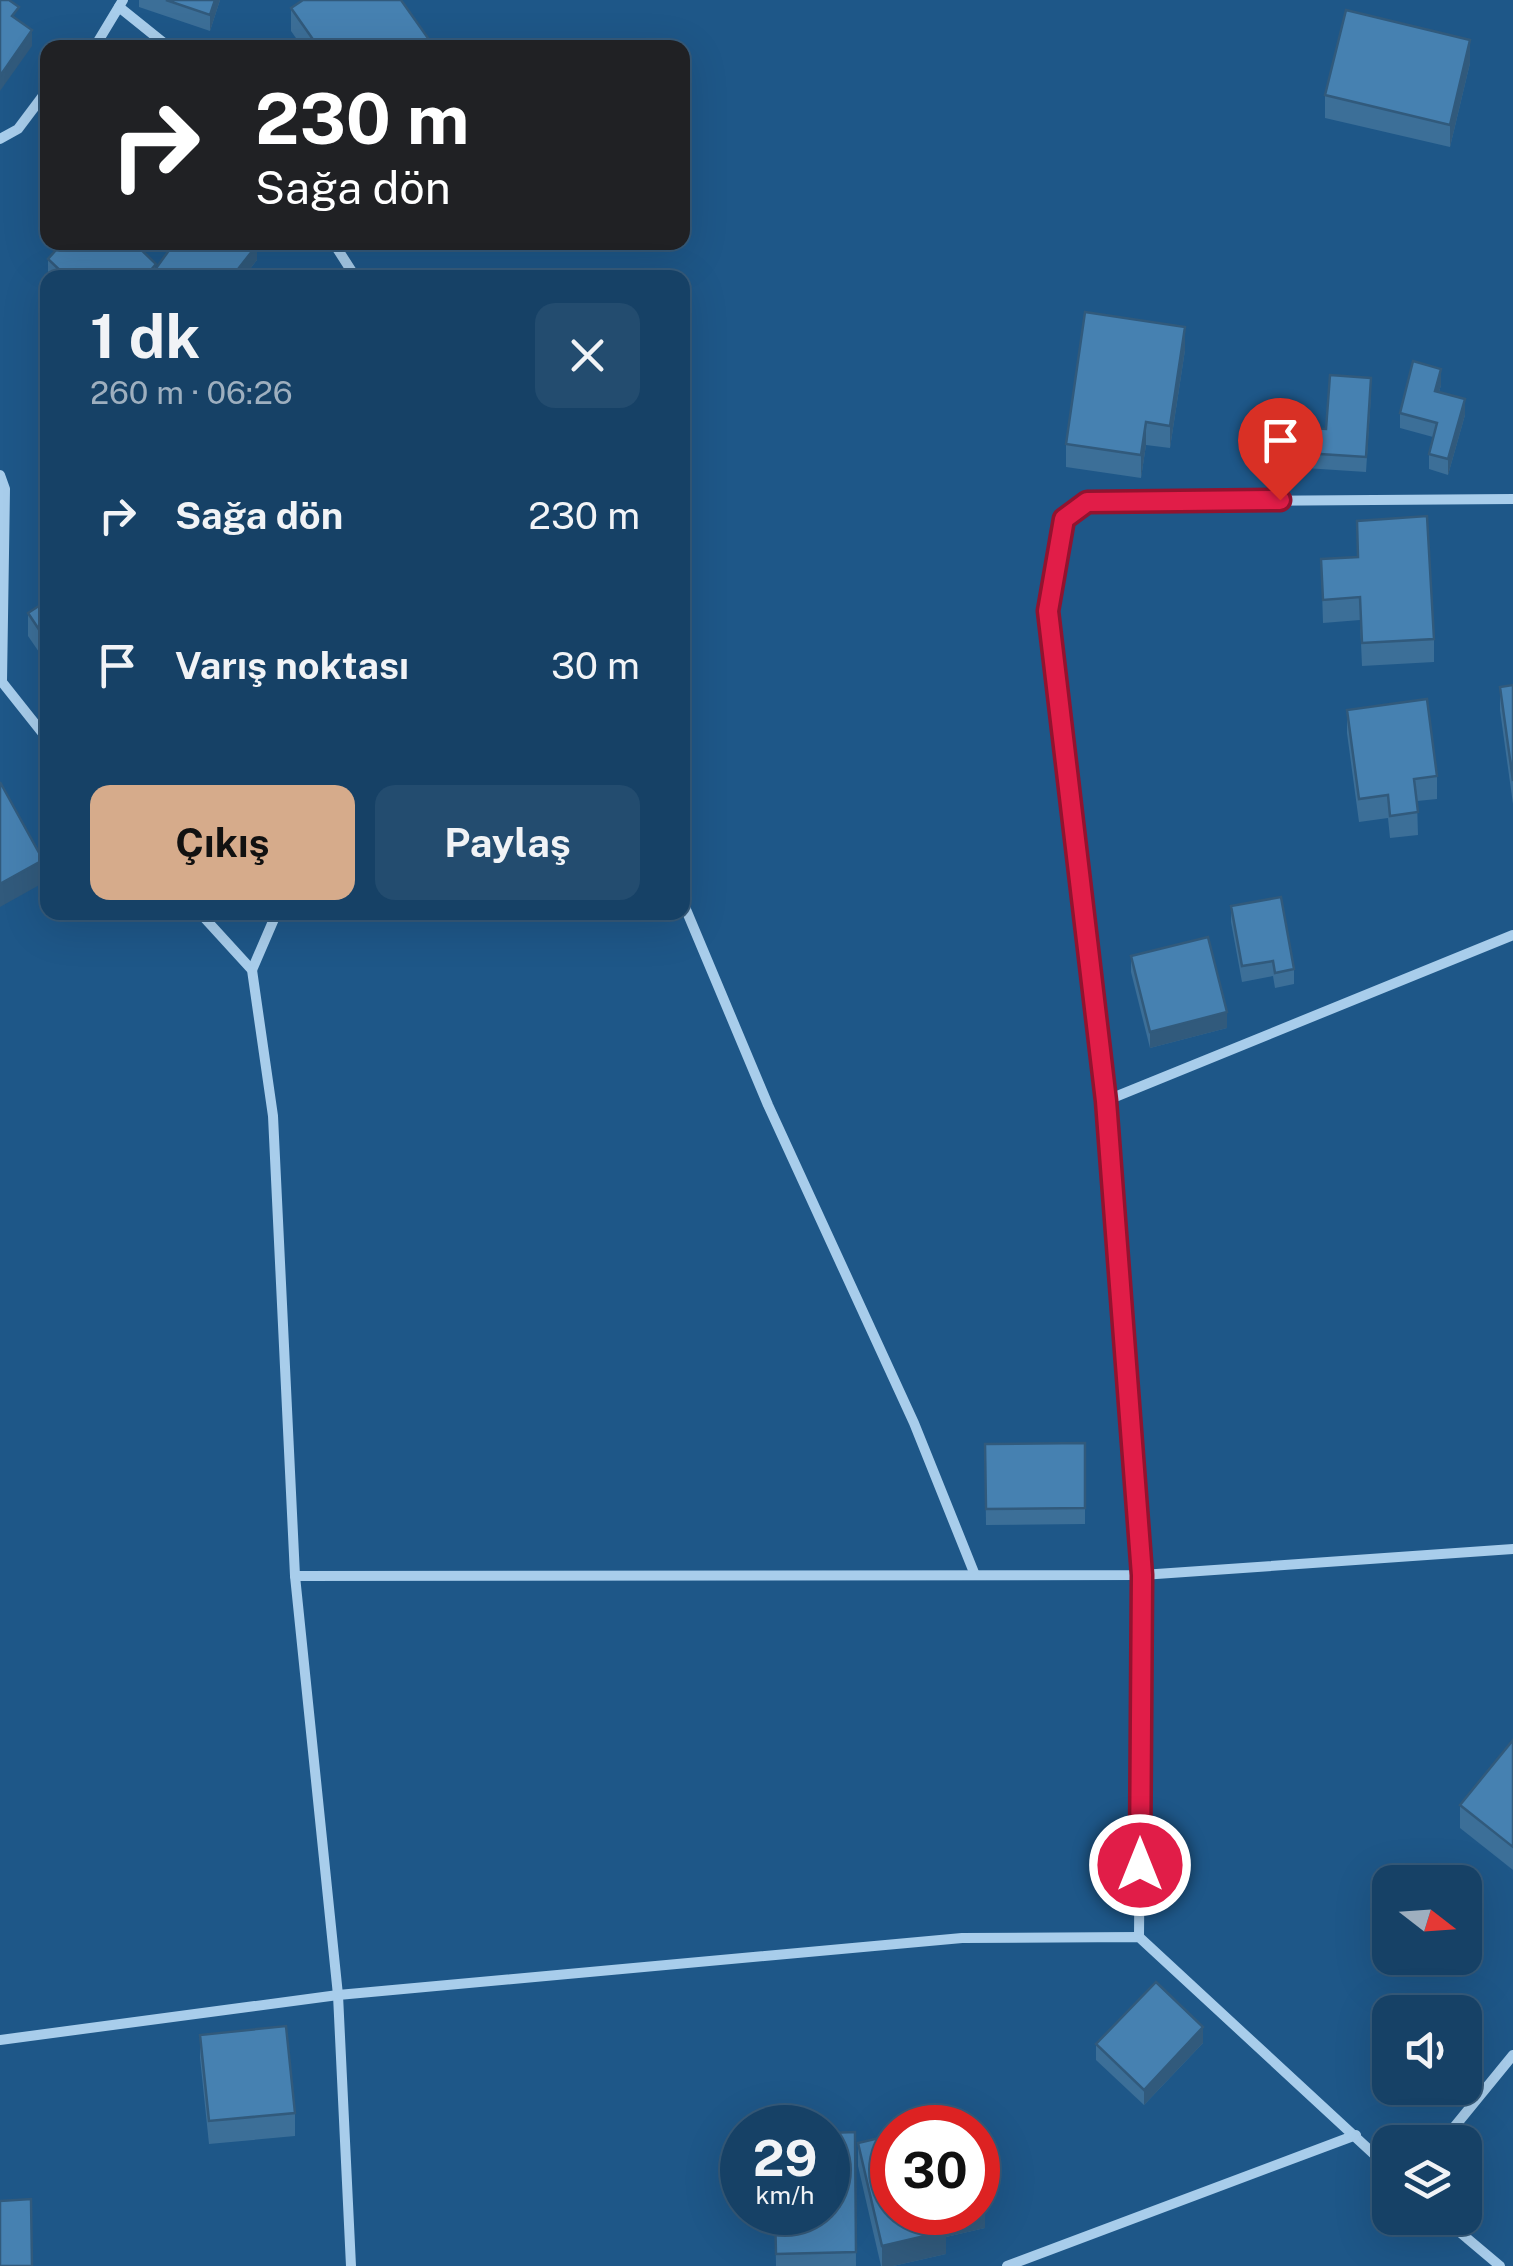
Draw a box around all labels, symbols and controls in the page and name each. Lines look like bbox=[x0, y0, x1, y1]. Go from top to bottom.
text: 230 m bbox=[255, 77, 469, 160]
icon: right bbox=[90, 80, 220, 210]
text: Sağa dön bbox=[255, 161, 451, 214]
text: 1 dk bbox=[90, 301, 200, 372]
button: close bbox=[535, 303, 640, 408]
text: 260 m · 06:26 bbox=[90, 374, 293, 411]
pin bbox=[1238, 398, 1323, 501]
icon: arrive bbox=[1253, 413, 1308, 468]
icon: right bbox=[90, 488, 145, 543]
text: Sağa dön bbox=[175, 493, 343, 538]
text: 230 m bbox=[528, 493, 640, 538]
icon: arrive bbox=[90, 638, 145, 693]
text: Varış noktası bbox=[175, 643, 409, 688]
text: 30 m bbox=[551, 643, 640, 688]
button: Çıkış bbox=[90, 785, 355, 900]
button: Paylaş bbox=[375, 785, 640, 900]
position arrow bbox=[1088, 1813, 1192, 1917]
north arrow bbox=[1372, 1865, 1482, 1975]
map controls bbox=[1372, 1865, 1482, 2235]
button: sound bbox=[1372, 1995, 1482, 2105]
speed limit sign: 30 bbox=[870, 2105, 1000, 2235]
button: layers bbox=[1372, 2125, 1482, 2235]
text: 29 bbox=[753, 2128, 817, 2187]
text: km/h bbox=[756, 2180, 814, 2210]

